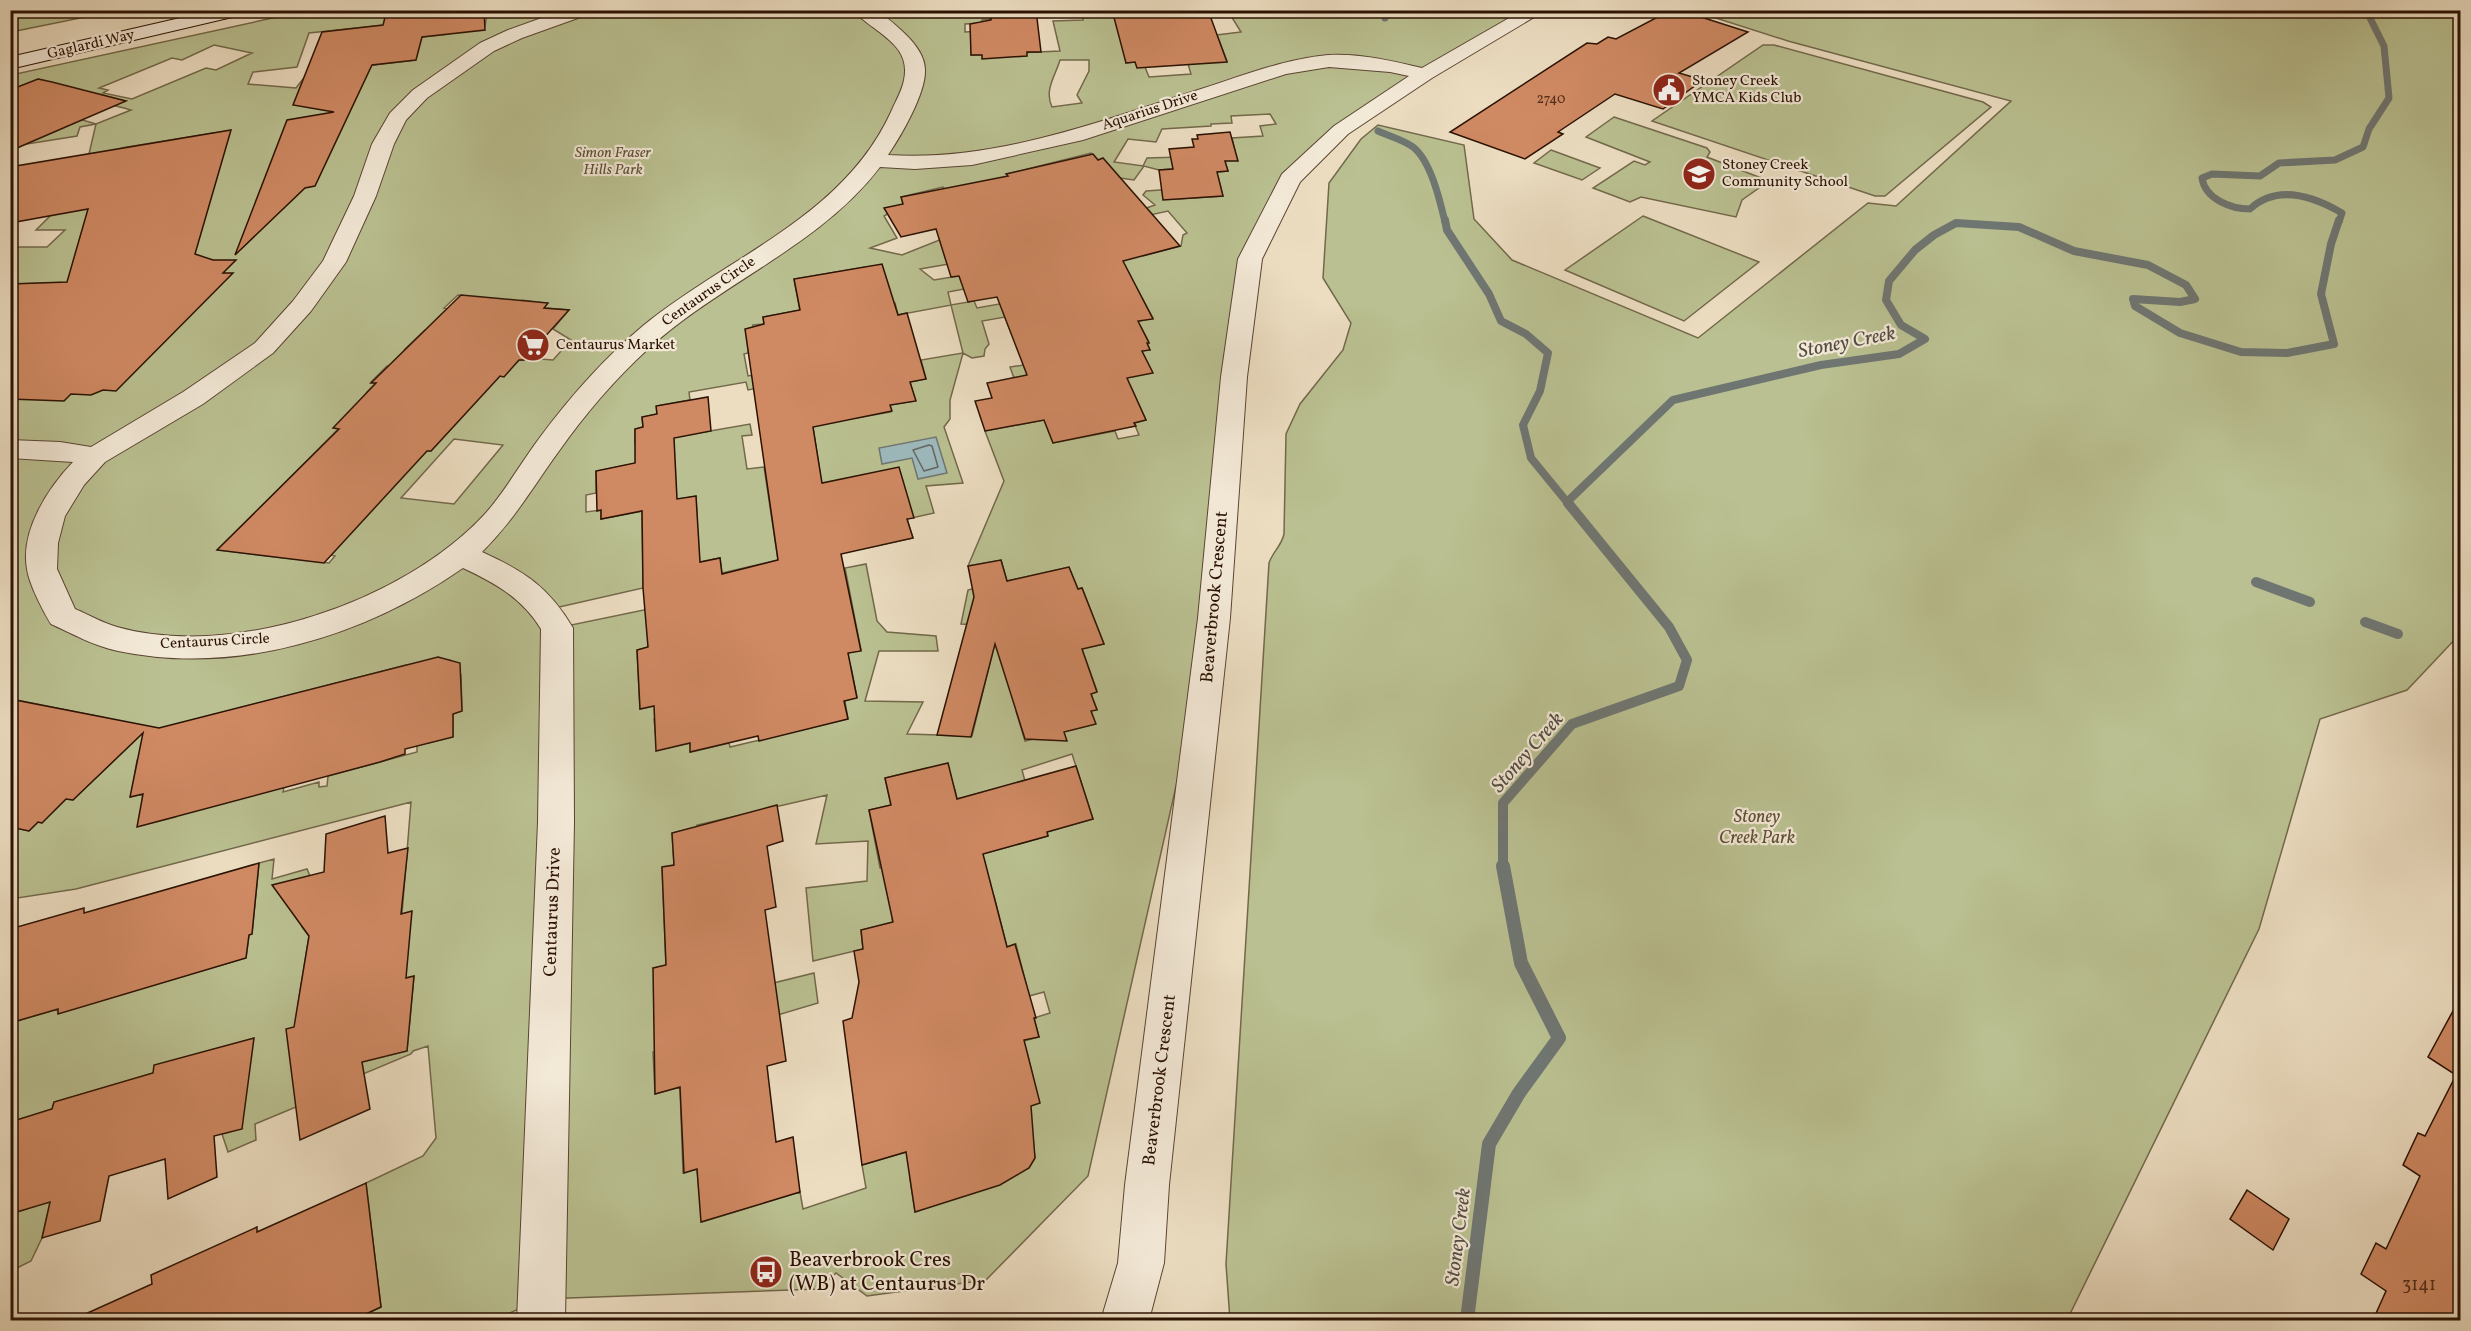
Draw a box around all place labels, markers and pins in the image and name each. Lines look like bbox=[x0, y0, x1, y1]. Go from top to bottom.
place label: Stoney Creek YMCA Kids Club bbox=[1692, 71, 1802, 109]
public building icon: Stoney Creek YMCA Kids Club bbox=[1651, 72, 1687, 108]
place label: Stoney Creek Community School bbox=[1722, 155, 1848, 193]
school or university icon: Stoney Creek Community School bbox=[1681, 156, 1717, 192]
supermarket icon: Centaurus Market bbox=[515, 327, 551, 363]
place label: Centaurus Market bbox=[556, 335, 675, 356]
place label: Beaverbrook Cres (WB) at Centaurus Dr bbox=[789, 1246, 985, 1299]
bus stop icon: Beaverbrook Cres (WB) at Centaurus Dr bbox=[748, 1254, 784, 1290]

